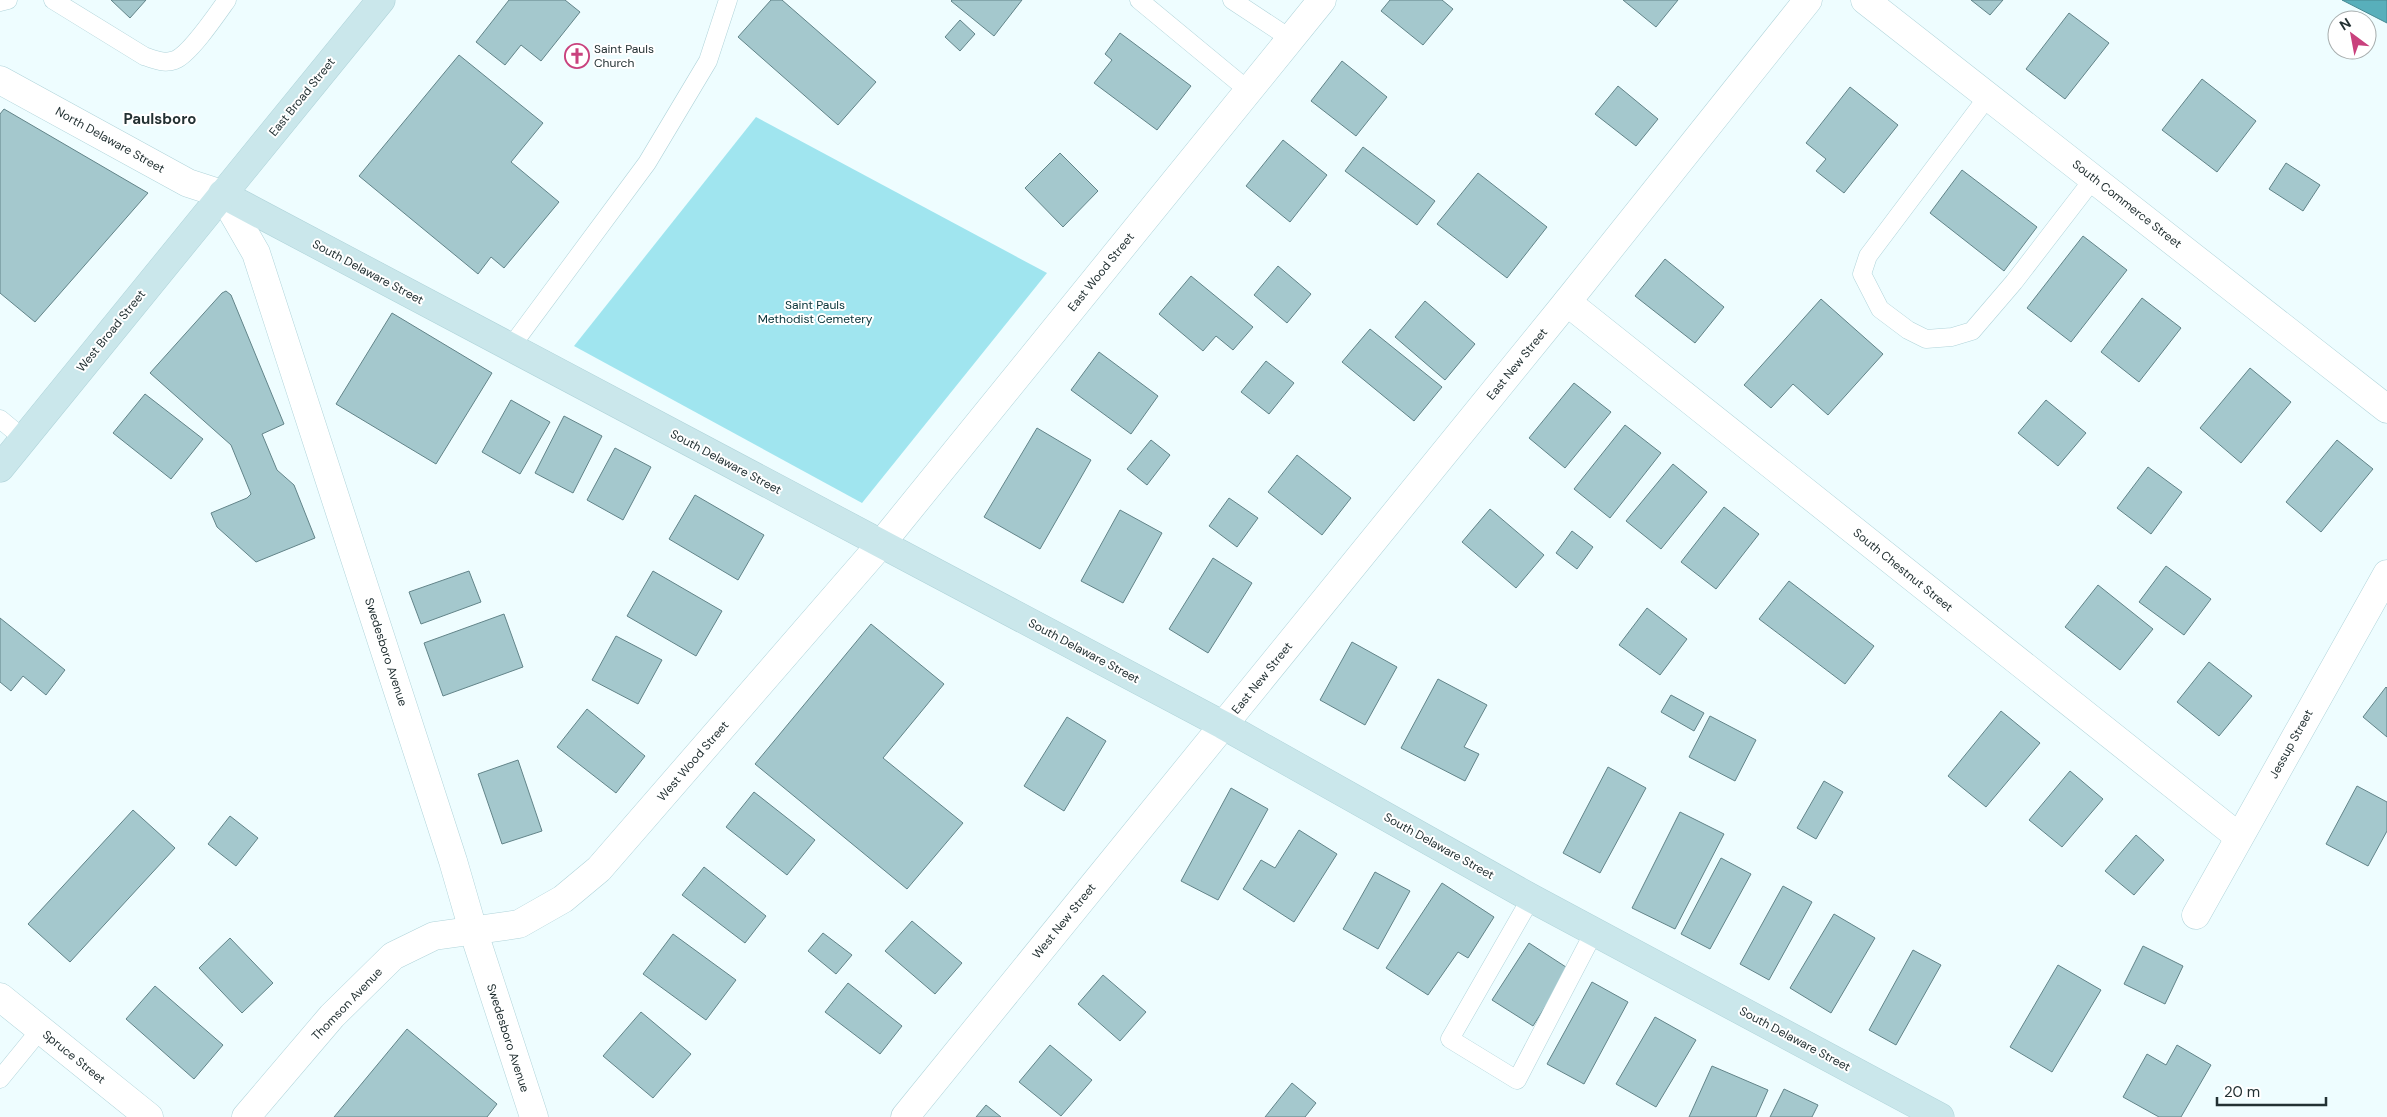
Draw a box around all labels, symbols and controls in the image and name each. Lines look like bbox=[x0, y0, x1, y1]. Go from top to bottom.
north arrow bbox=[2327, 10, 2377, 60]
text: N bbox=[2336, 14, 2354, 34]
place label: Saint Pauls Church bbox=[594, 41, 654, 71]
church icon: Saint Pauls Church bbox=[564, 43, 590, 69]
street label: East Broad Street bbox=[265, 54, 339, 140]
street label: North Delaware Street bbox=[53, 103, 168, 177]
district label: Paulsboro bbox=[124, 109, 196, 129]
street label: South Commerce Street bbox=[2069, 156, 2185, 252]
street label: East Wood Street bbox=[1064, 229, 1138, 315]
street label: South Delaware Street bbox=[310, 236, 427, 308]
street label: West Broad Street bbox=[73, 286, 149, 375]
park label: Saint Pauls Methodist Cemetery bbox=[758, 297, 873, 327]
street label: East New Street bbox=[1483, 324, 1551, 403]
street label: South Delaware Street bbox=[668, 426, 785, 498]
street label: South Chestnut Street bbox=[1850, 525, 1957, 615]
street label: Swedesboro Avenue bbox=[361, 596, 411, 708]
street label: South Delaware Street bbox=[1026, 615, 1143, 687]
street label: East New Street bbox=[1228, 638, 1296, 717]
street label: Jessup Street bbox=[2265, 706, 2317, 781]
street label: West Wood Street bbox=[654, 717, 733, 805]
street label: South Delaware Street bbox=[1381, 809, 1497, 883]
street label: West New Street bbox=[1029, 880, 1100, 962]
street label: Thomson Avenue bbox=[308, 964, 386, 1044]
street label: Swedesboro Avenue bbox=[483, 982, 533, 1094]
street label: South Delaware Street bbox=[1737, 1003, 1854, 1075]
street label: Spruce Street bbox=[39, 1027, 109, 1088]
scale bar bbox=[2217, 1074, 2326, 1106]
text: 20 m bbox=[2224, 1082, 2260, 1102]

